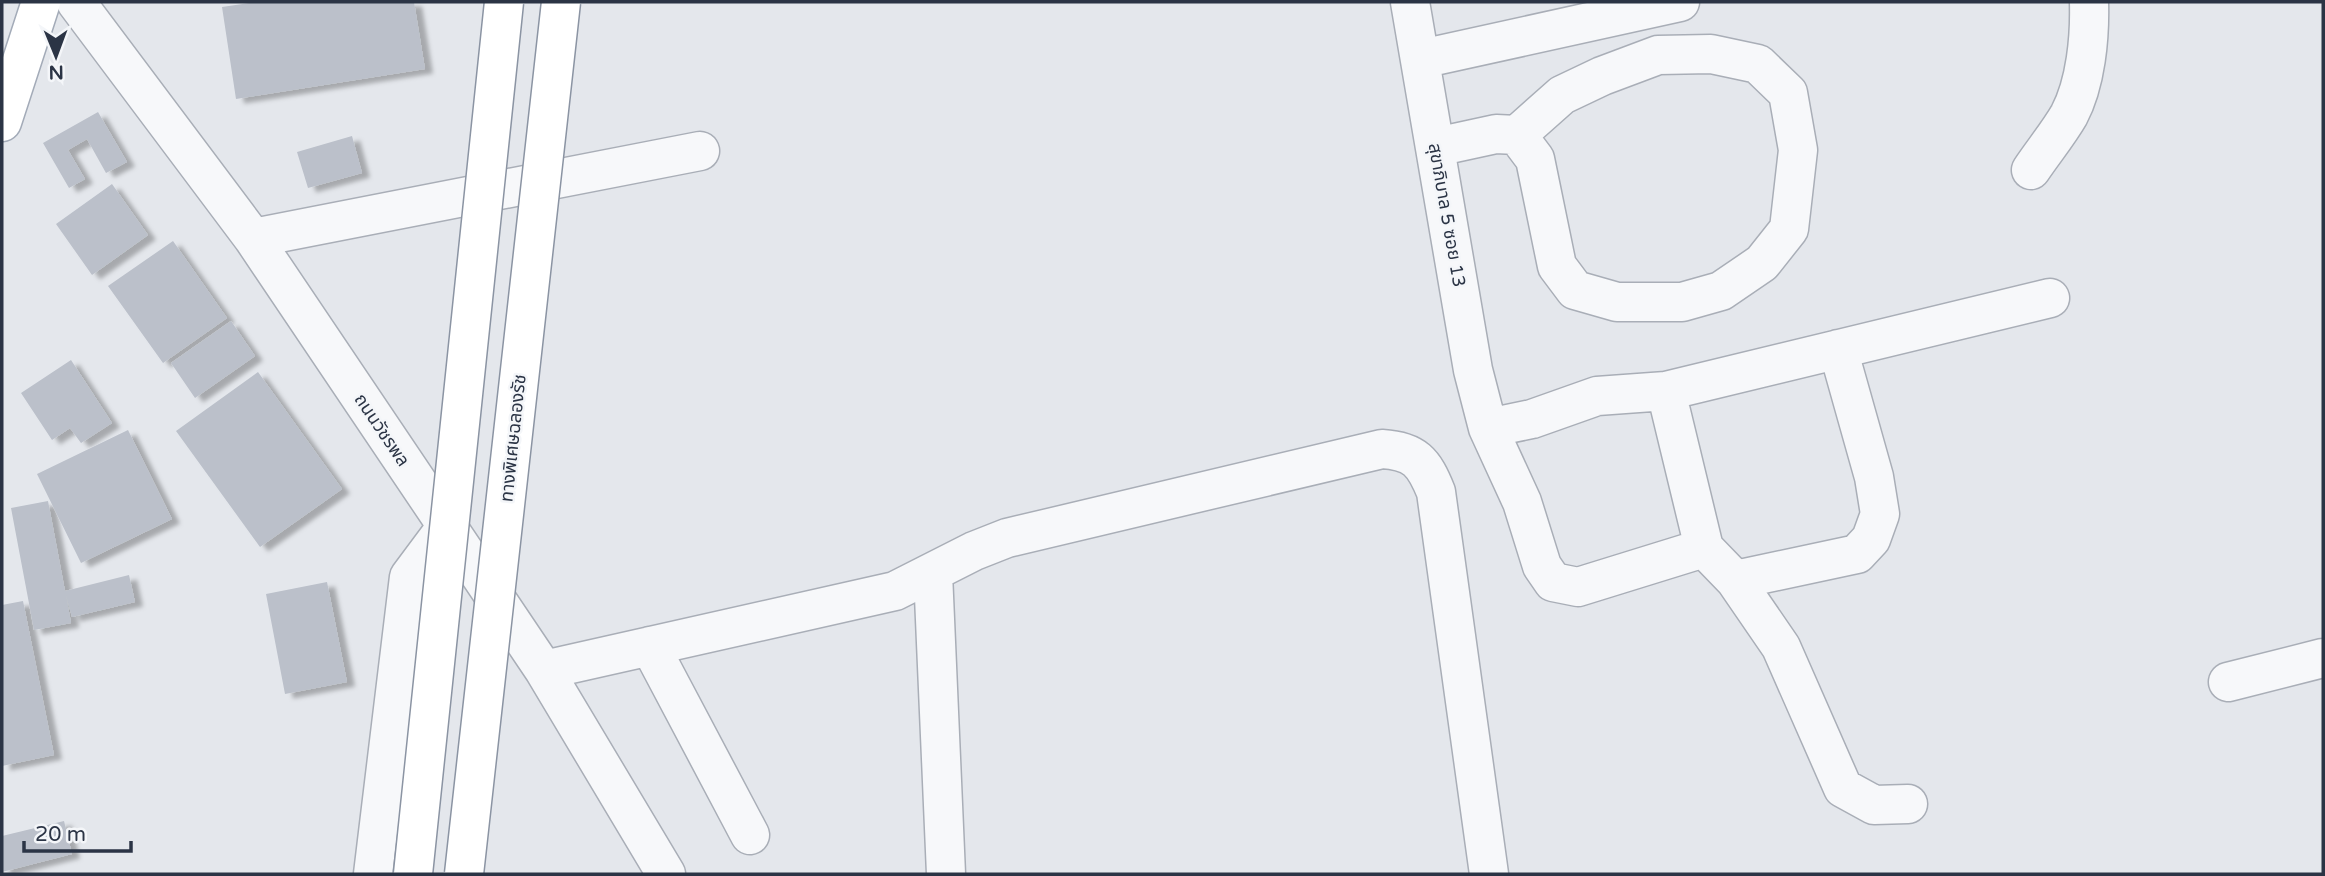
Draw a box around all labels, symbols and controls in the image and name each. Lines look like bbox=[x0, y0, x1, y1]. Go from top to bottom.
north arrow bbox=[21, 21, 91, 91]
text: N bbox=[48, 61, 64, 83]
street label: สุขาภิบาล 5 ซอย 13 bbox=[1424, 141, 1470, 289]
street label: ทางพิเศษฉลองรัช bbox=[495, 373, 531, 503]
street label: ถนนวัชรพล bbox=[350, 389, 414, 471]
scale bar bbox=[24, 810, 131, 854]
text: 20 m bbox=[35, 822, 86, 847]

